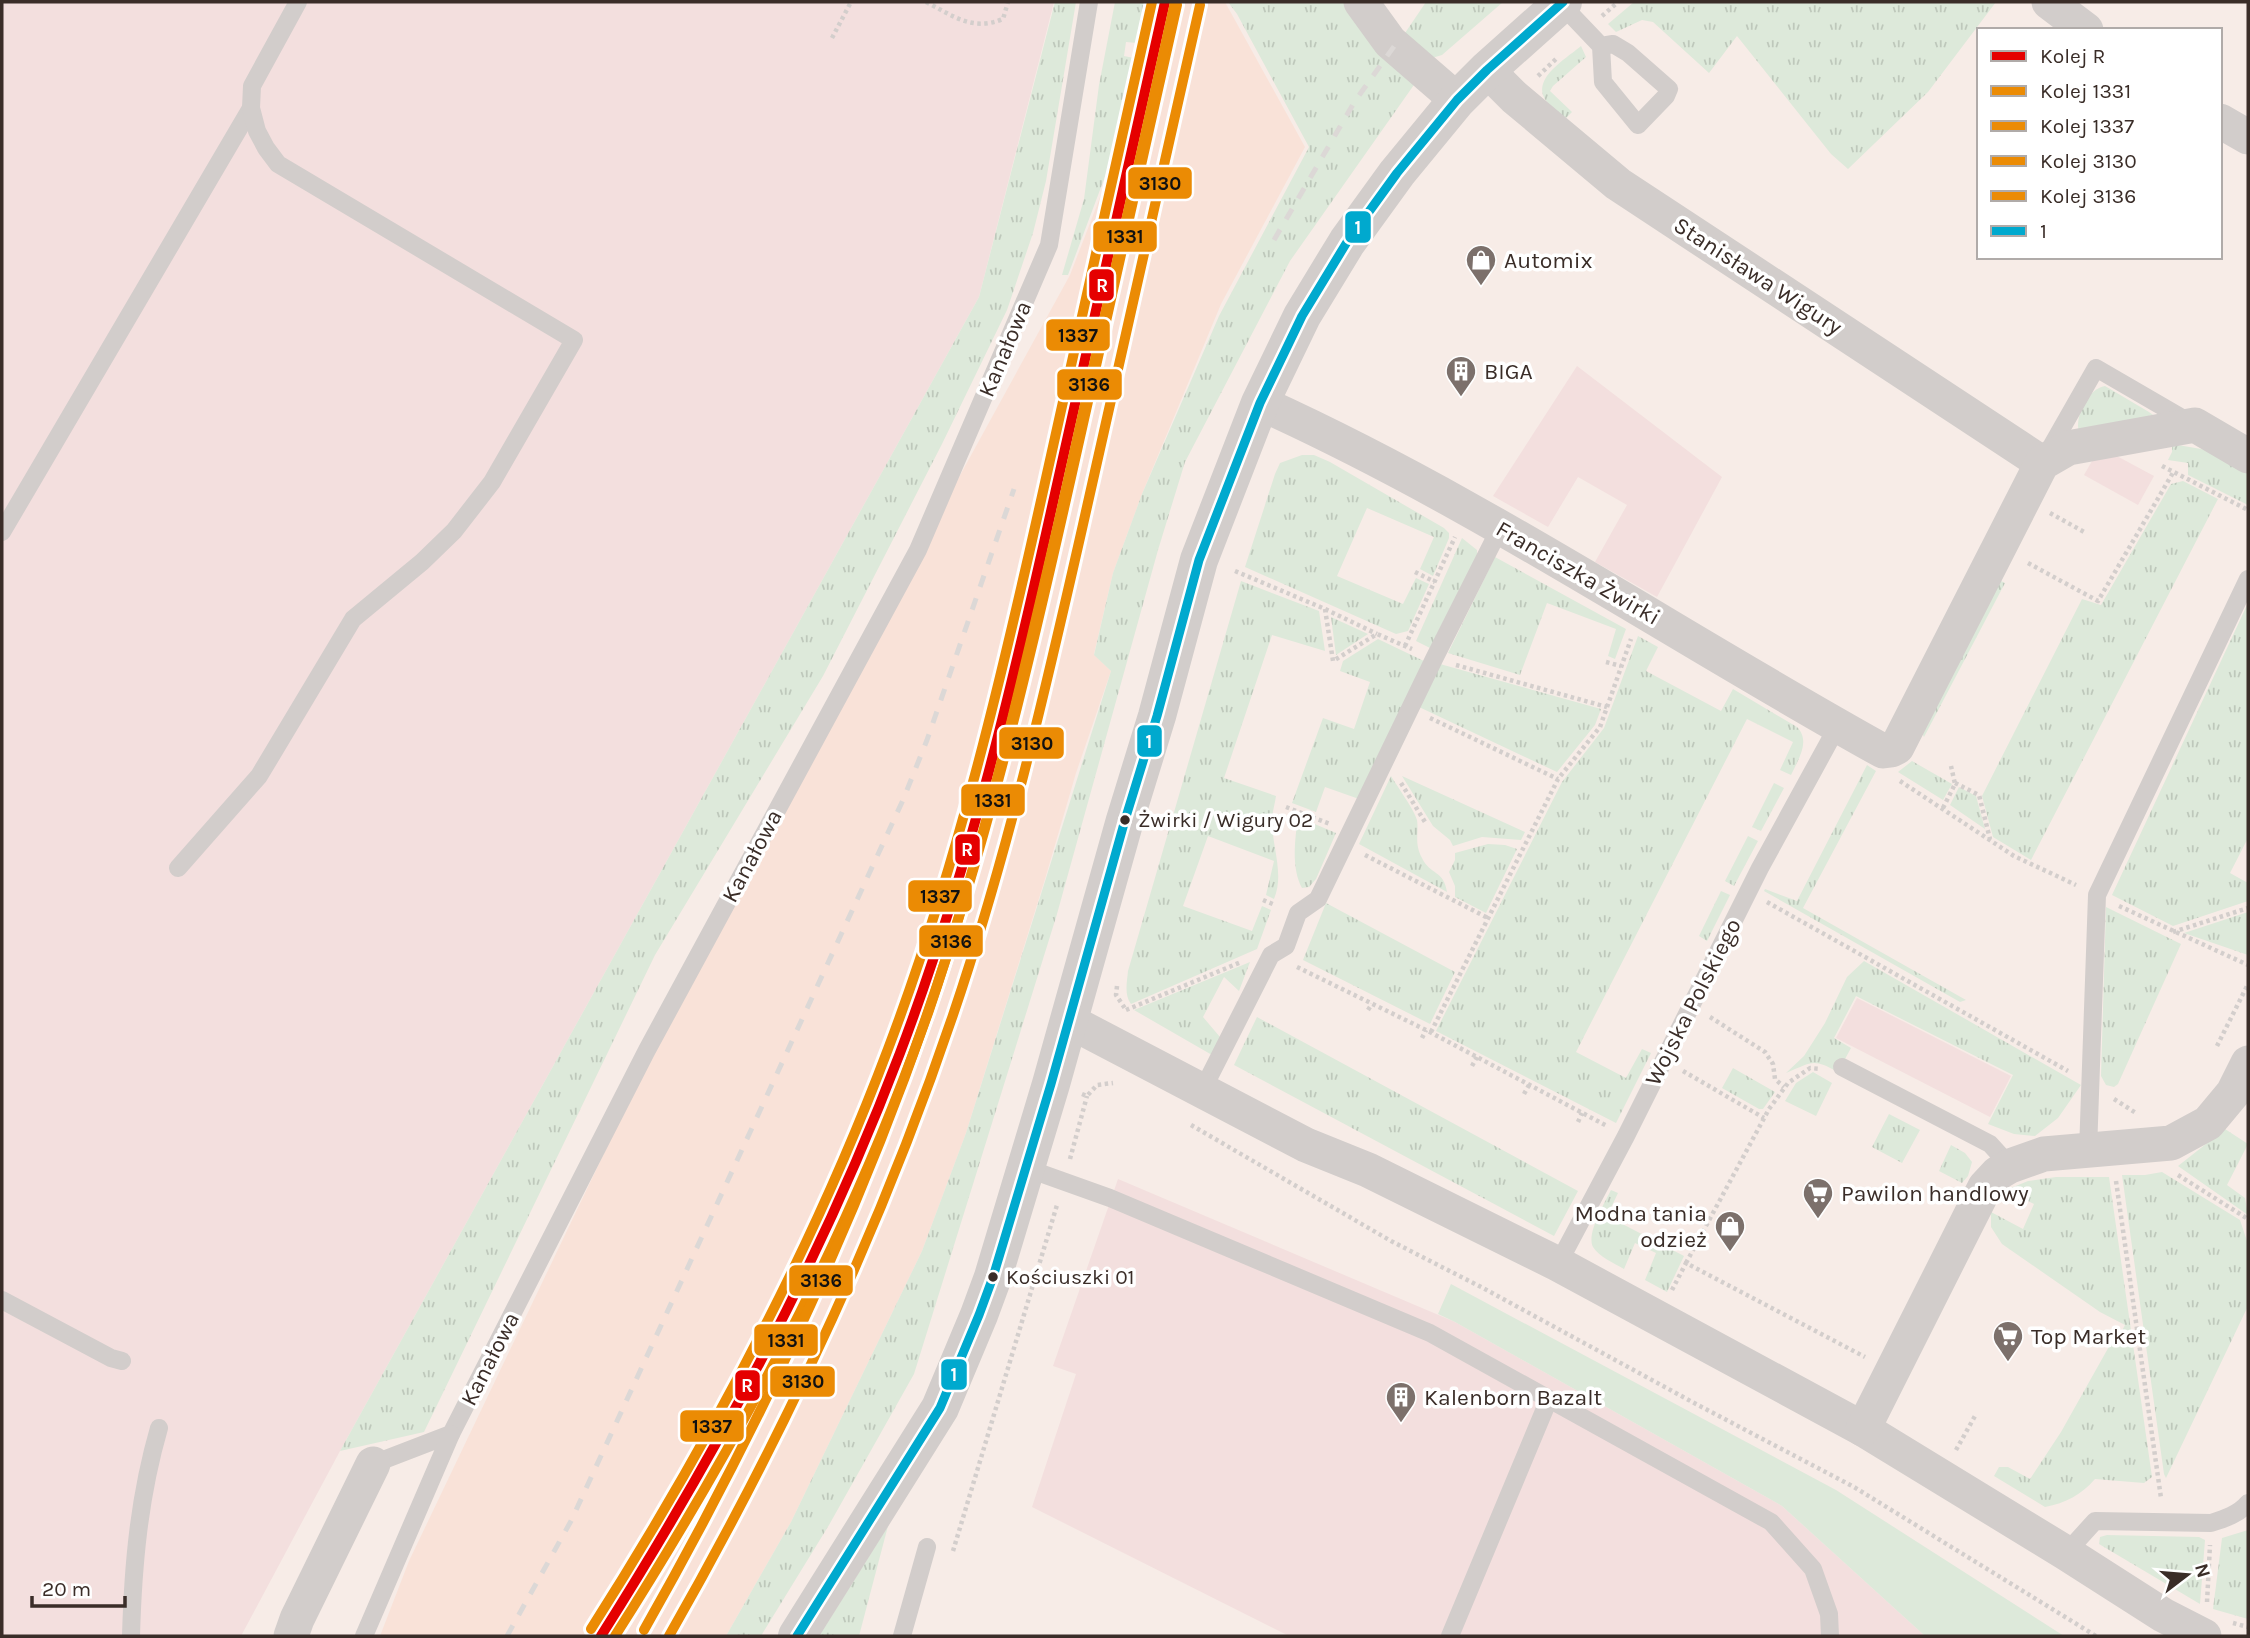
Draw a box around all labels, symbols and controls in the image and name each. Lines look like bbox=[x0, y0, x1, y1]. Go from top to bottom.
legend bbox=[1977, 28, 2222, 259]
text: Kolej R bbox=[2040, 44, 2105, 68]
text: Kolej 1331 bbox=[2040, 79, 2131, 103]
text: Kolej 1337 bbox=[2040, 114, 2134, 138]
text: Kolej 3130 bbox=[2040, 149, 2137, 173]
line badge: 3130 bbox=[1127, 166, 1193, 200]
text: 3130 bbox=[1139, 173, 1181, 195]
text: Kolej 3136 bbox=[2040, 184, 2136, 208]
line badge: 1 bbox=[1344, 210, 1372, 244]
street label: Stanisława Wigury bbox=[1669, 211, 1847, 341]
text: 1 bbox=[1355, 217, 1361, 239]
text: 1 bbox=[2040, 219, 2047, 243]
line badge: 1331 bbox=[1092, 220, 1158, 253]
text: 1331 bbox=[1106, 226, 1144, 248]
shop icon: Automix bbox=[1464, 243, 1498, 287]
place label: Automix bbox=[1504, 247, 1593, 274]
line badge: R bbox=[1088, 268, 1115, 302]
text: R bbox=[1096, 275, 1108, 297]
street label: Kanałowa bbox=[973, 297, 1037, 401]
line badge: 1337 bbox=[1045, 318, 1111, 352]
text: 1337 bbox=[1058, 325, 1098, 347]
building icon: BIGA bbox=[1444, 354, 1478, 398]
place label: BIGA bbox=[1484, 358, 1533, 385]
line badge: 3136 bbox=[1056, 368, 1123, 401]
text: 3136 bbox=[1068, 374, 1110, 396]
street label: Franciszka Żwirki bbox=[1491, 515, 1665, 631]
line badge: 1 bbox=[1136, 724, 1163, 758]
line badge: 3130 bbox=[998, 726, 1065, 760]
text: 1 bbox=[1146, 731, 1152, 753]
text: 3130 bbox=[1011, 733, 1053, 755]
line badge: 1331 bbox=[960, 783, 1026, 817]
text: 1331 bbox=[974, 790, 1012, 812]
street label: Kanałowa bbox=[716, 805, 788, 907]
place label: Żwirki / Wigury 02 bbox=[1138, 808, 1313, 832]
marker: Żwirki / Wigury 02 bbox=[1118, 813, 1132, 827]
line badge: R bbox=[954, 833, 981, 866]
text: R bbox=[961, 839, 973, 861]
line badge: 1337 bbox=[907, 879, 973, 913]
text: 1337 bbox=[920, 886, 960, 908]
street label: Wojska Polskiego bbox=[1639, 914, 1747, 1090]
line badge: 3136 bbox=[918, 924, 984, 958]
text: 3136 bbox=[930, 931, 972, 953]
supermarket icon: Pawilon handlowy bbox=[1801, 1176, 1835, 1220]
place label: Pawilon handlowy bbox=[1841, 1180, 2029, 1207]
place label: Modna tania odzież bbox=[1575, 1200, 1707, 1253]
shop icon: Modna tania odzież bbox=[1713, 1209, 1747, 1253]
line badge: 3136 bbox=[788, 1264, 854, 1297]
place label: Kościuszki 01 bbox=[1006, 1265, 1135, 1289]
text: 3136 bbox=[800, 1270, 842, 1292]
marker: Kościuszki 01 bbox=[986, 1270, 1000, 1284]
street label: Kanałowa bbox=[455, 1308, 525, 1410]
supermarket icon: Top Market bbox=[1991, 1319, 2025, 1363]
line badge: 1331 bbox=[753, 1323, 819, 1357]
place label: Top Market bbox=[2031, 1323, 2146, 1350]
text: 1331 bbox=[767, 1330, 805, 1352]
line badge: 1 bbox=[940, 1358, 968, 1391]
text: 1 bbox=[951, 1364, 957, 1386]
line badge: 3130 bbox=[769, 1365, 836, 1398]
line badge: R bbox=[734, 1369, 761, 1402]
text: 3130 bbox=[782, 1371, 824, 1393]
text: R bbox=[741, 1375, 753, 1397]
building icon: Kalenborn Bazalt bbox=[1384, 1380, 1418, 1424]
place label: Kalenborn Bazalt bbox=[1424, 1384, 1603, 1411]
line badge: 1337 bbox=[679, 1409, 745, 1443]
text: 1337 bbox=[692, 1416, 732, 1438]
north arrow bbox=[2152, 1540, 2222, 1610]
text: N bbox=[2190, 1561, 2215, 1580]
scale bar bbox=[32, 1564, 124, 1608]
text: 20 m bbox=[42, 1577, 91, 1601]

